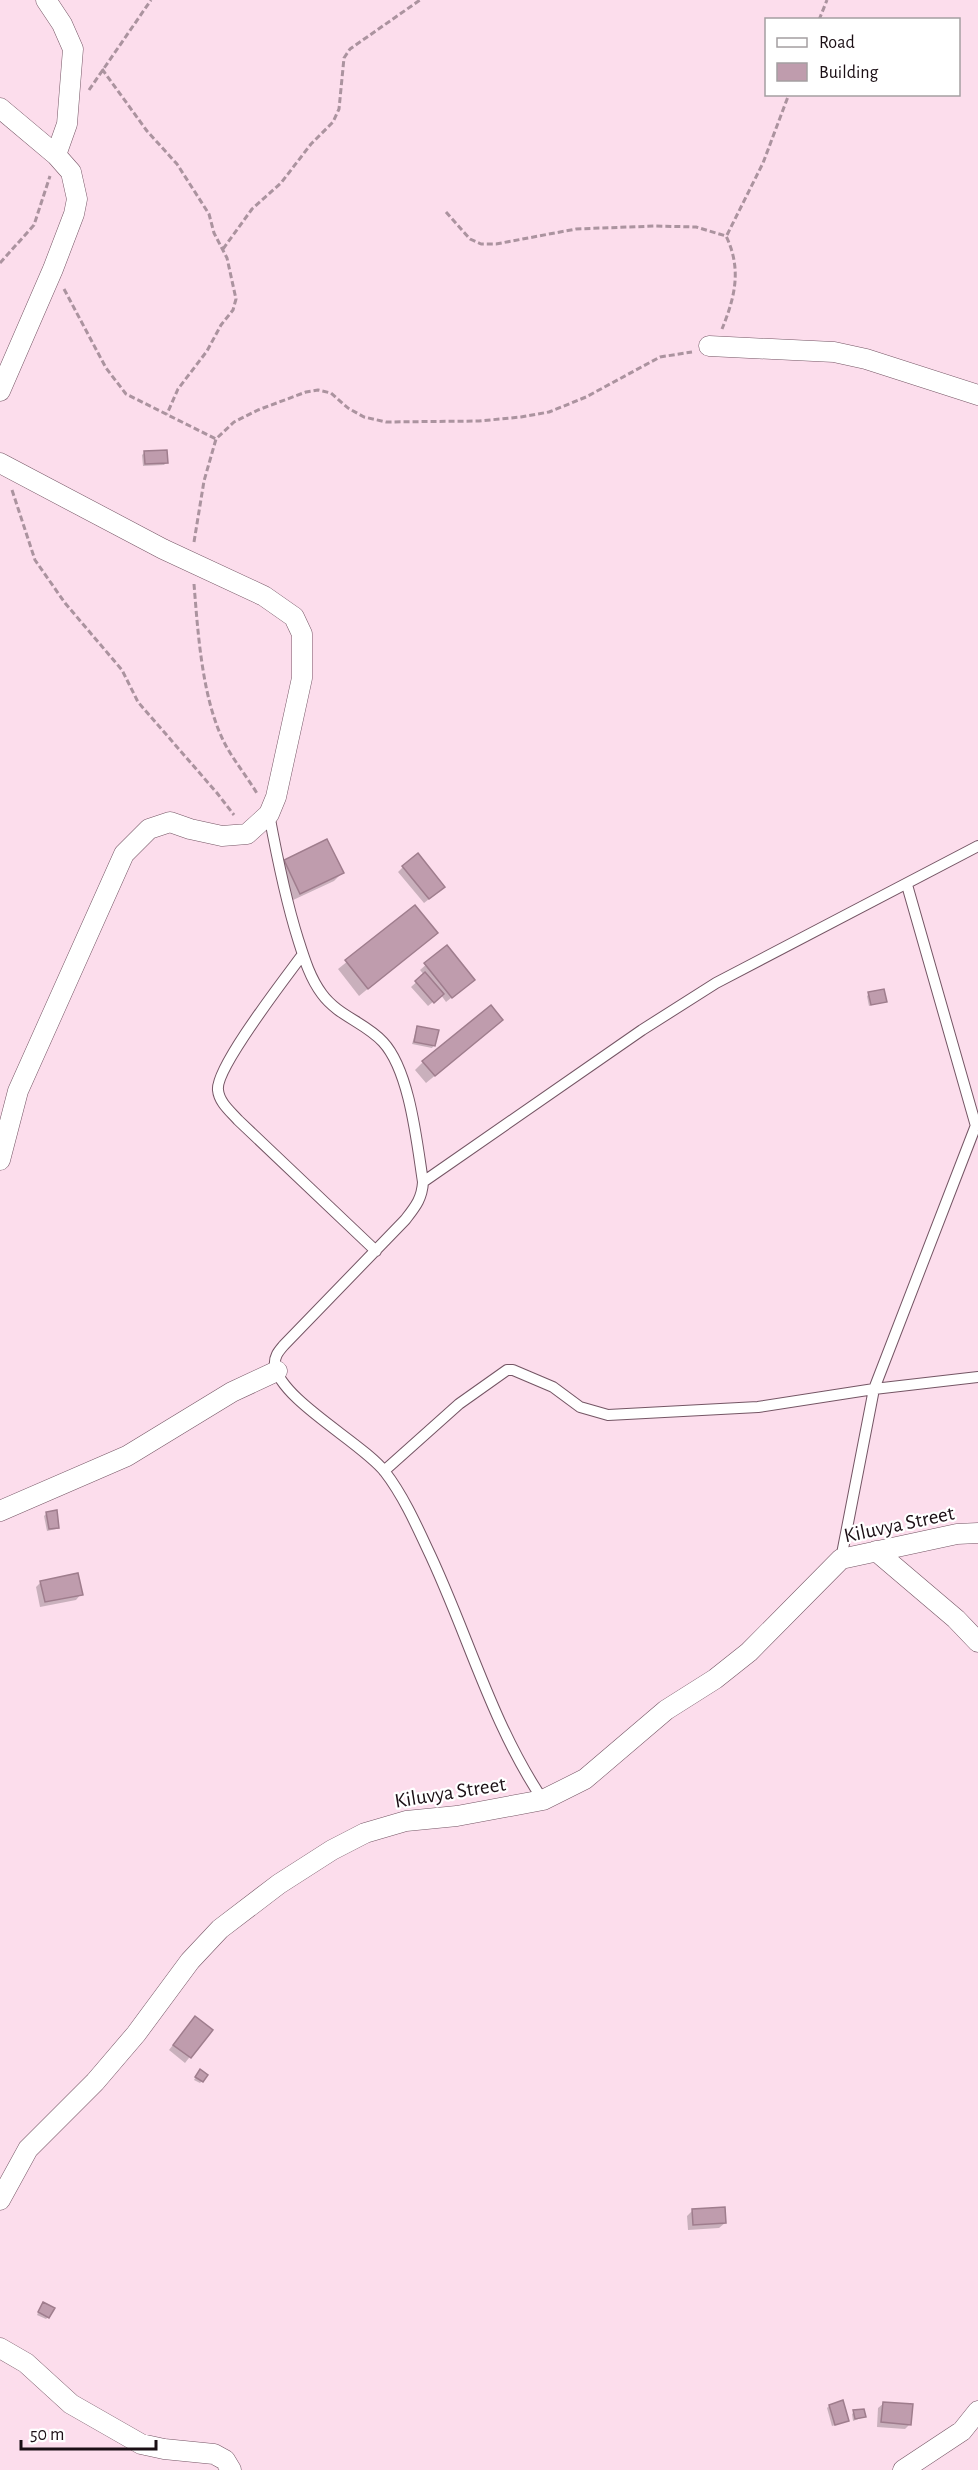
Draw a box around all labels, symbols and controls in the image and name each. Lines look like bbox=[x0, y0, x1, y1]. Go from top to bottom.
legend bbox=[765, 18, 960, 96]
text: Road bbox=[819, 34, 855, 52]
text: Building bbox=[819, 64, 879, 82]
street label: Kiluvya Street bbox=[842, 1502, 957, 1546]
street label: Kiluvya Street bbox=[393, 1773, 507, 1812]
scale bar bbox=[21, 2413, 156, 2451]
text: 50 m bbox=[30, 2426, 64, 2444]

